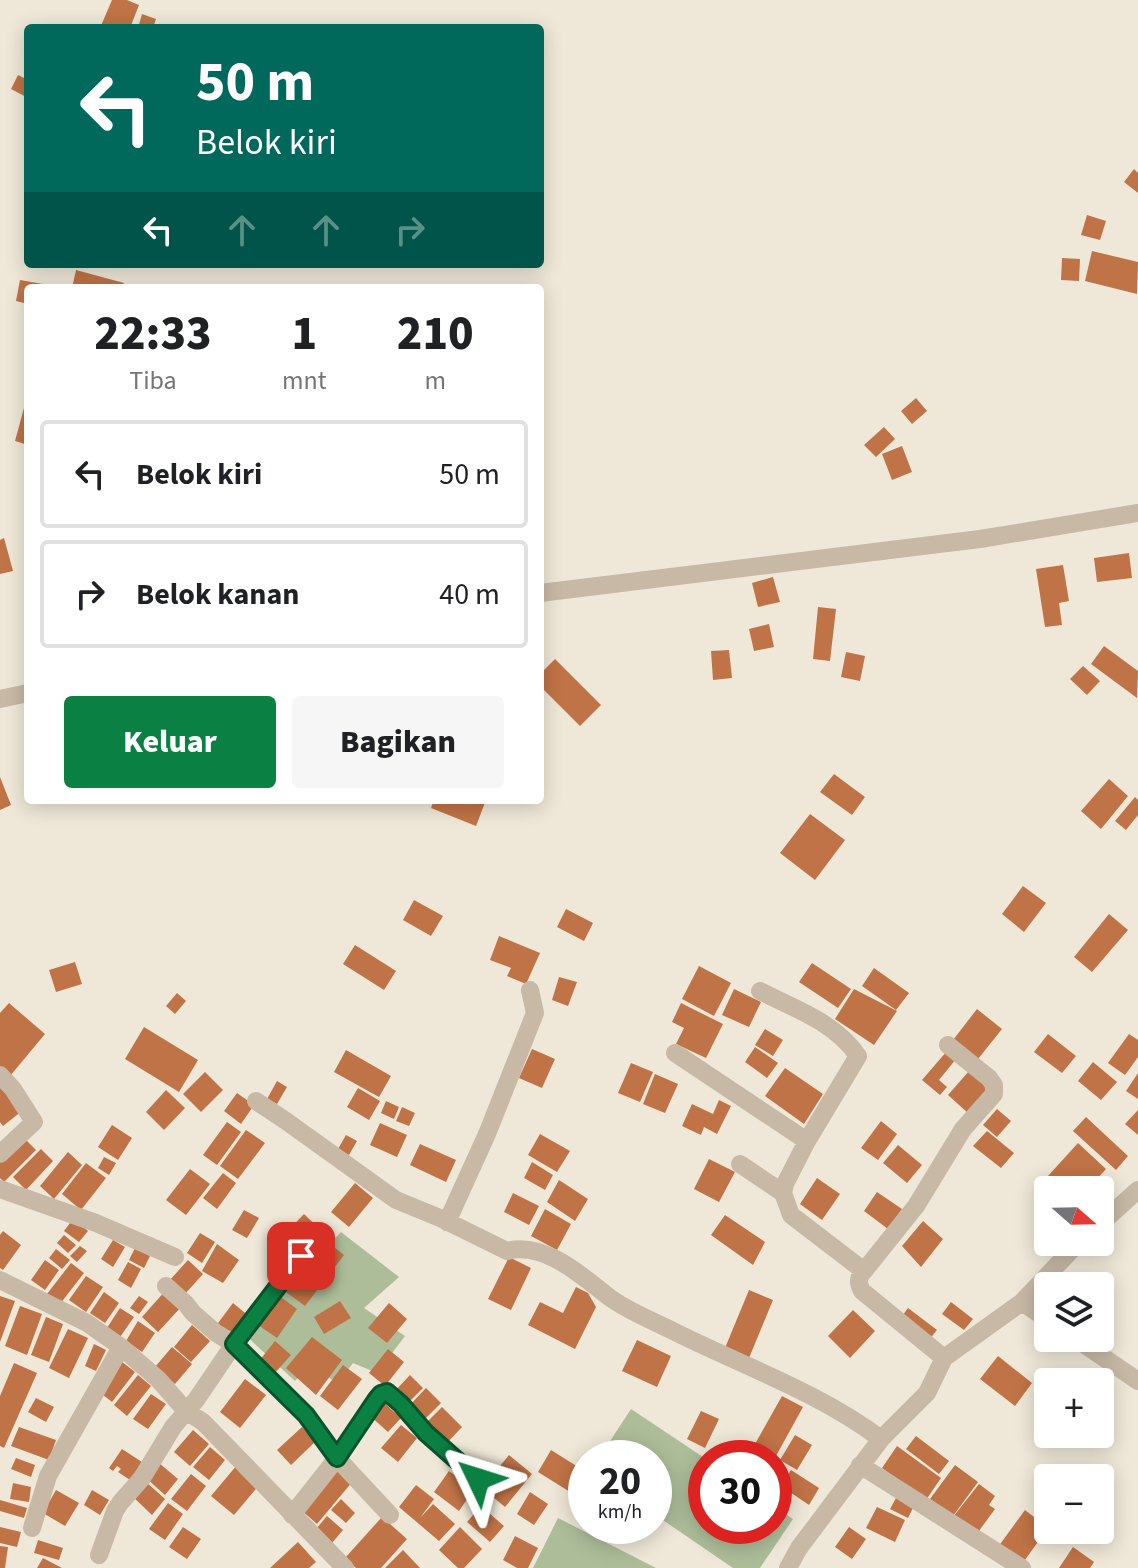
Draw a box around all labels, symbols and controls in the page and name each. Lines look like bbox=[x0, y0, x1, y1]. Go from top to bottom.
text: 50 m bbox=[196, 43, 314, 122]
icon: left bbox=[64, 56, 168, 160]
text: Belok kiri bbox=[196, 117, 337, 168]
icon: left bbox=[136, 208, 180, 252]
icon: ahead bbox=[220, 208, 264, 252]
icon: ahead bbox=[304, 208, 348, 252]
icon: right bbox=[388, 208, 432, 252]
text: 22:33 bbox=[94, 300, 212, 368]
text: 1 bbox=[291, 300, 317, 368]
text: 210 bbox=[397, 300, 474, 368]
text: Tiba bbox=[129, 362, 177, 399]
text: mnt bbox=[282, 362, 327, 399]
text: m bbox=[424, 362, 446, 399]
icon: left bbox=[68, 452, 112, 496]
text: Belok kiri bbox=[136, 453, 262, 496]
text: 50 m bbox=[439, 453, 500, 496]
icon: right bbox=[68, 572, 112, 616]
text: Belok kanan bbox=[136, 573, 299, 616]
text: 40 m bbox=[439, 573, 500, 616]
button: Keluar bbox=[64, 696, 276, 788]
button: Bagikan bbox=[292, 696, 504, 788]
north arrow bbox=[1034, 1176, 1114, 1256]
map controls bbox=[1034, 1176, 1114, 1544]
pin bbox=[267, 1222, 335, 1290]
icon: arrive bbox=[279, 1234, 323, 1278]
button: layers bbox=[1034, 1272, 1114, 1352]
button: + bbox=[1034, 1368, 1114, 1448]
position arrow bbox=[436, 1437, 520, 1521]
speed limit sign: 30 bbox=[688, 1440, 792, 1544]
text: 20 bbox=[599, 1453, 641, 1510]
button: − bbox=[1034, 1464, 1114, 1544]
text: km/h bbox=[598, 1498, 642, 1526]

